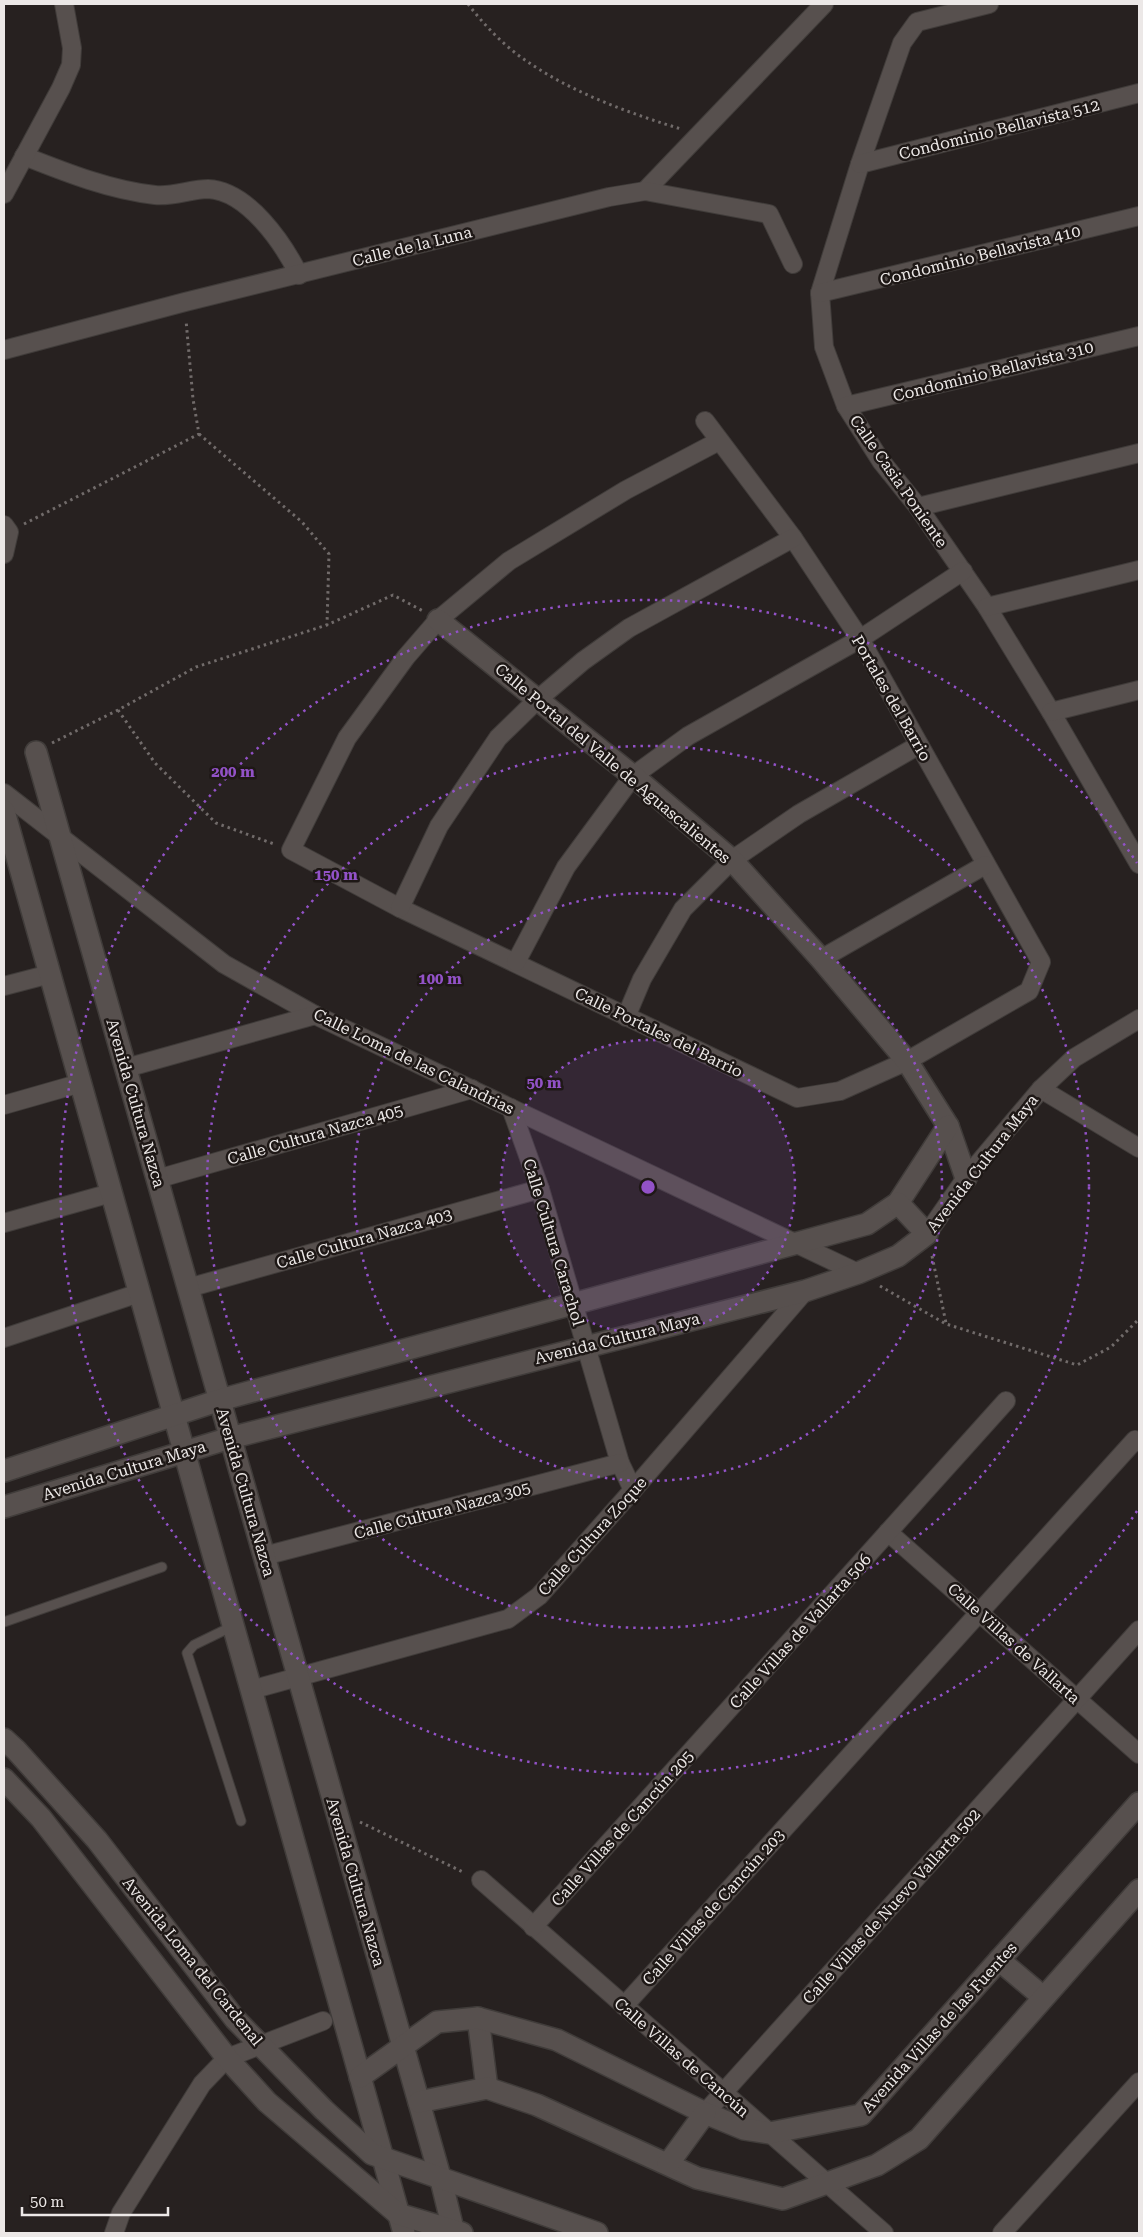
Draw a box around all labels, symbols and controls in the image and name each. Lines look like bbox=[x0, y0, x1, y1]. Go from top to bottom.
street label: Condominio Bellavista 512 bbox=[897, 95, 1101, 164]
street label: Condominio Bellavista 410 bbox=[878, 221, 1082, 290]
street label: Calle de la Luna bbox=[350, 222, 474, 271]
street label: Condominio Bellavista 310 bbox=[891, 337, 1095, 406]
street label: Calle Casia Poniente bbox=[846, 411, 952, 551]
street label: Portales del Barrio bbox=[848, 632, 935, 765]
street label: Calle Portal del Valle de Aguascalientes bbox=[491, 659, 734, 868]
text: 200 m bbox=[211, 763, 255, 781]
text: 150 m bbox=[314, 866, 358, 884]
text: 100 m bbox=[418, 970, 462, 988]
street label: Calle Portales del Barrio bbox=[572, 983, 746, 1082]
street label: Calle Loma de las Calandrias bbox=[310, 1005, 517, 1119]
street label: Avenida Cultura Nazca bbox=[102, 1017, 169, 1190]
text: 50 m bbox=[526, 1074, 562, 1092]
street label: Avenida Cultura Maya bbox=[923, 1090, 1042, 1236]
street label: Calle Cultura Nazca 405 bbox=[225, 1100, 405, 1169]
street label: Calle Cultura Carachol bbox=[519, 1156, 588, 1328]
centre of rings bbox=[639, 1178, 657, 1196]
street label: Calle Cultura Nazca 403 bbox=[274, 1204, 454, 1273]
street label: Avenida Cultura Maya bbox=[533, 1309, 702, 1368]
street label: Avenida Cultura Nazca bbox=[212, 1406, 279, 1579]
street label: Avenida Cultura Maya bbox=[40, 1437, 208, 1504]
street label: Calle Cultura Zoque bbox=[534, 1473, 651, 1600]
street label: Calle Cultura Nazca 305 bbox=[352, 1478, 532, 1543]
street label: Calle Villas de Vallarta 506 bbox=[726, 1550, 875, 1713]
street label: Calle Villas de Vallarta bbox=[944, 1579, 1084, 1708]
street label: Calle Villas de Cancún 205 bbox=[547, 1746, 697, 1910]
street label: Avenida Cultura Nazca bbox=[322, 1796, 389, 1969]
street label: Calle Villas de Nuevo Vallarta 502 bbox=[799, 1805, 984, 2008]
street label: Calle Villas de Cancún 203 bbox=[638, 1825, 788, 1989]
street label: Avenida Loma del Cardenal bbox=[119, 1873, 267, 2049]
street label: Avenida Villas de las Fuentes bbox=[858, 1938, 1021, 2116]
street label: Calle Villas de Cancún bbox=[610, 1994, 753, 2121]
scale bar bbox=[22, 2184, 169, 2216]
text: 50 m bbox=[30, 2193, 65, 2211]

